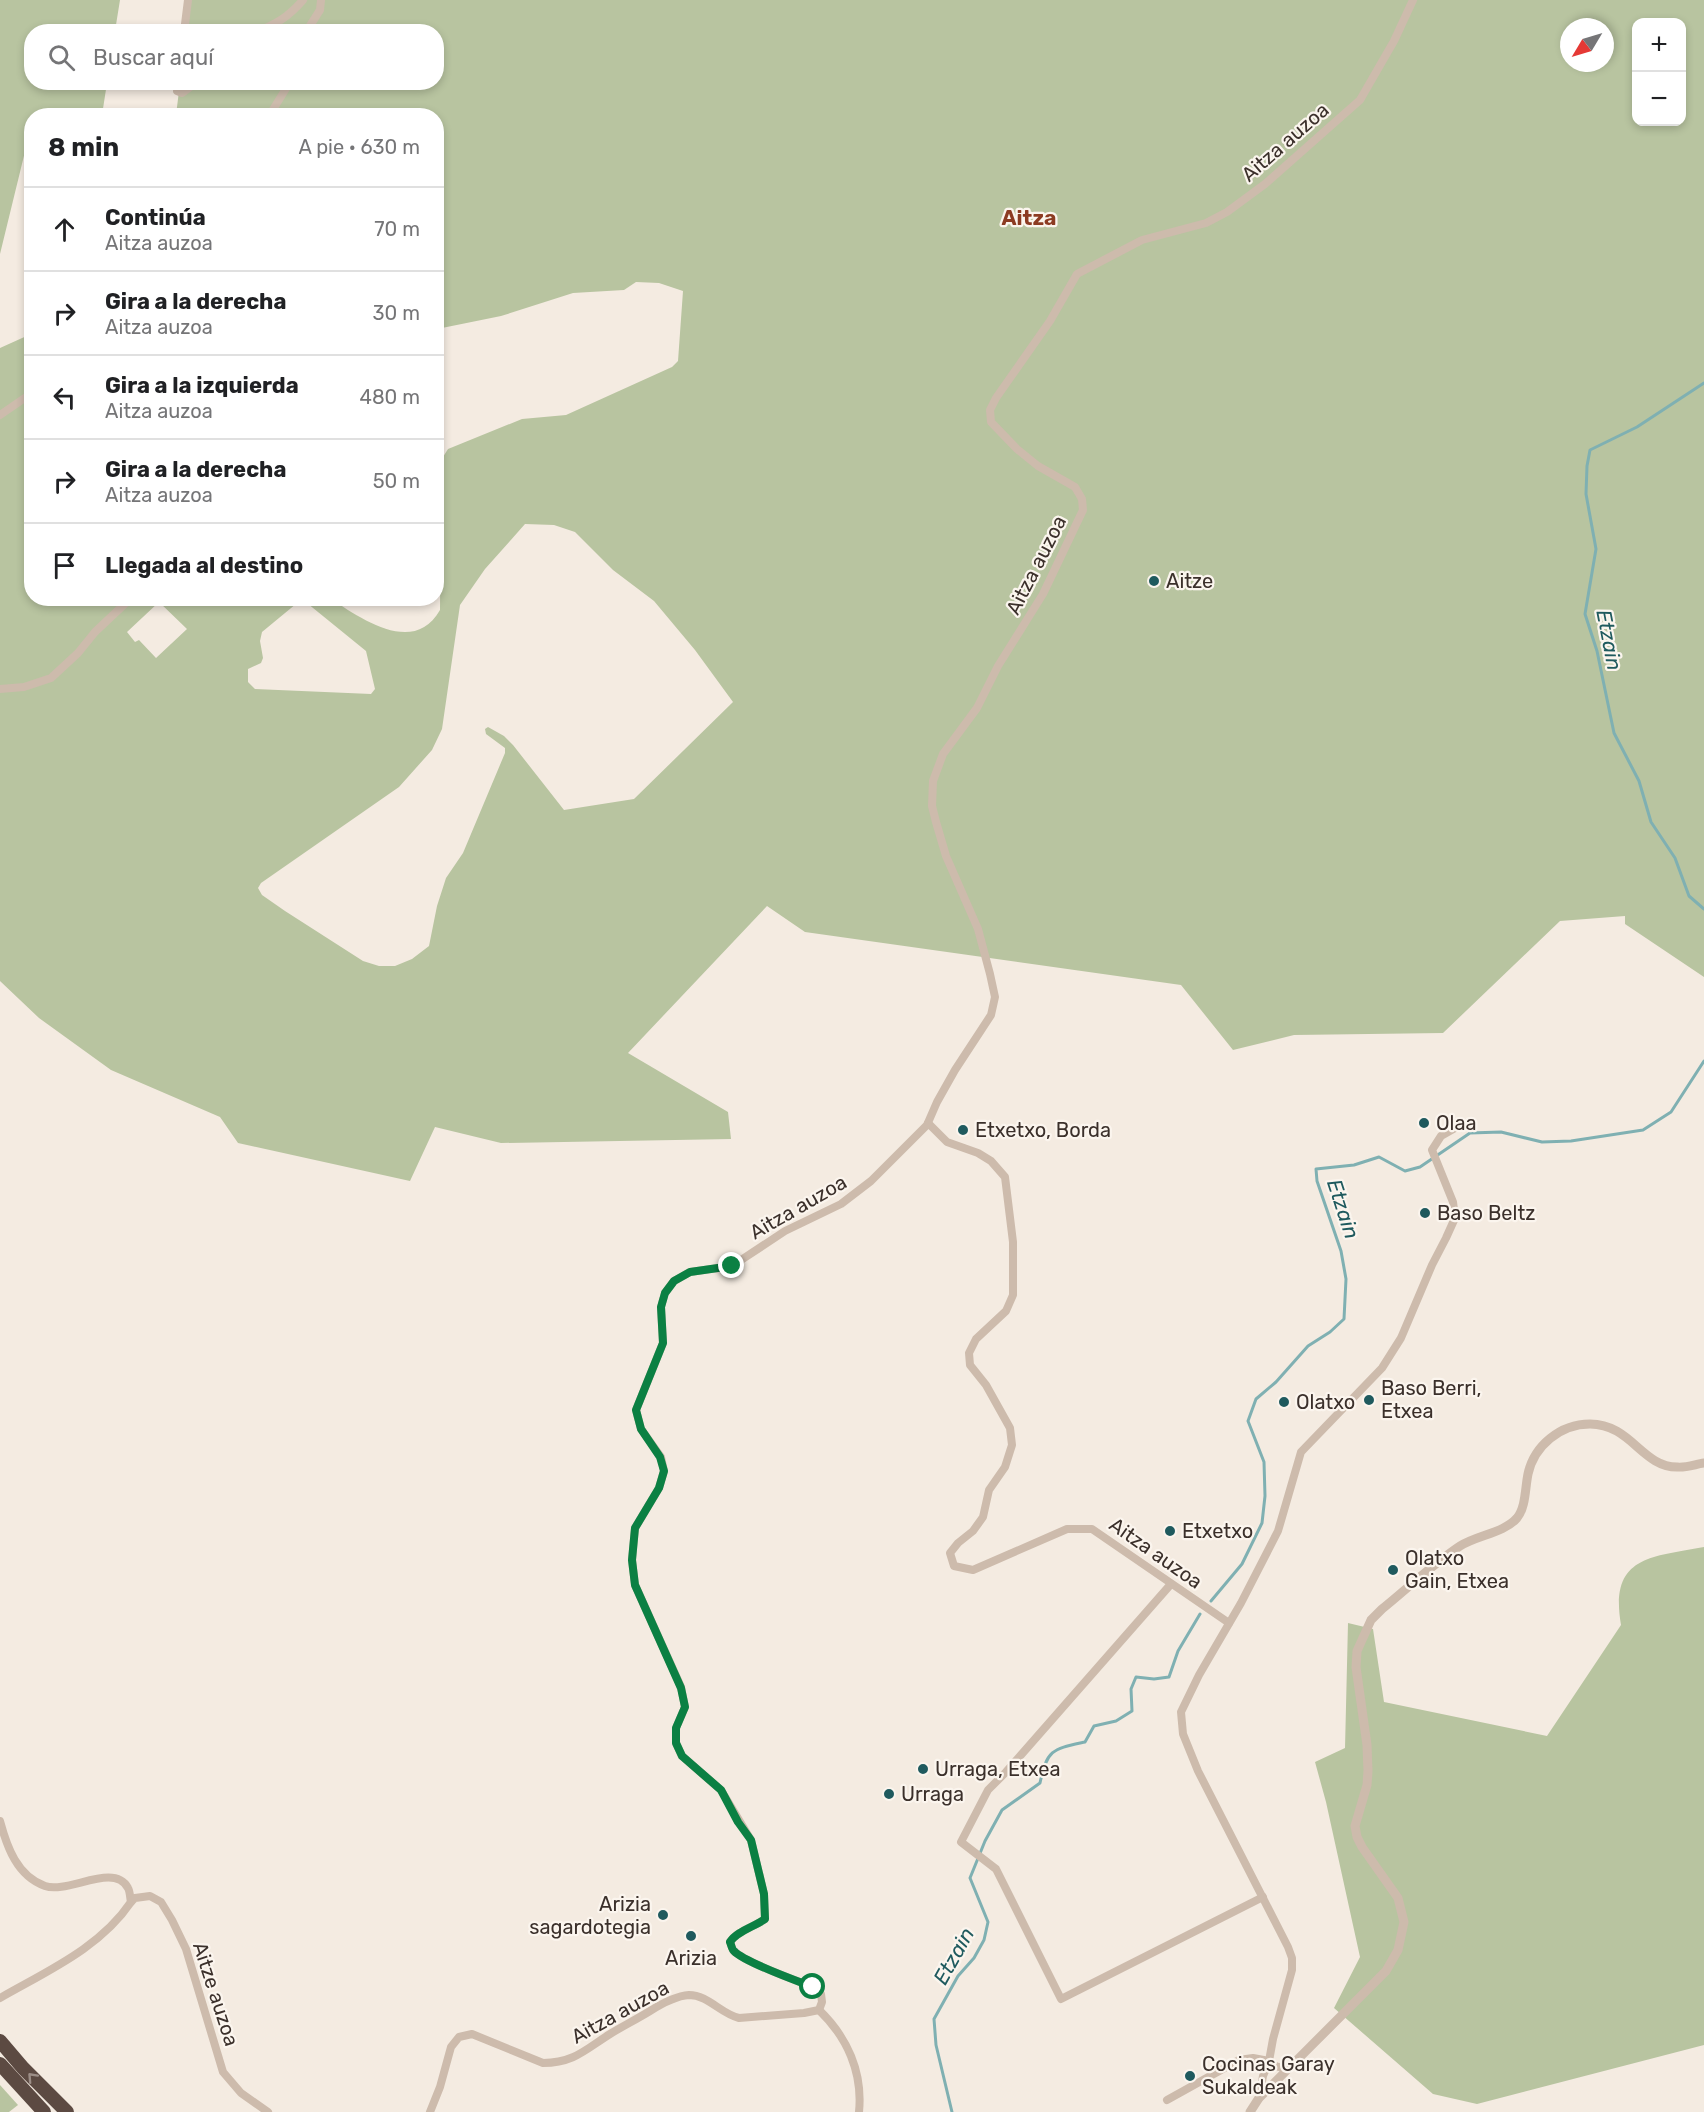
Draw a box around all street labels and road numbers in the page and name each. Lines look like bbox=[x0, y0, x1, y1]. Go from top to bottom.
street label: Aitza auzoa bbox=[1236, 98, 1334, 186]
street label: Aitza auzoa bbox=[1001, 512, 1071, 618]
street label: Aitza auzoa bbox=[745, 1170, 851, 1244]
street label: Aitza auzoa bbox=[1105, 1512, 1207, 1594]
street label: Aitze auzoa bbox=[188, 1939, 244, 2049]
street label: Aitza auzoa bbox=[567, 1975, 673, 2049]

